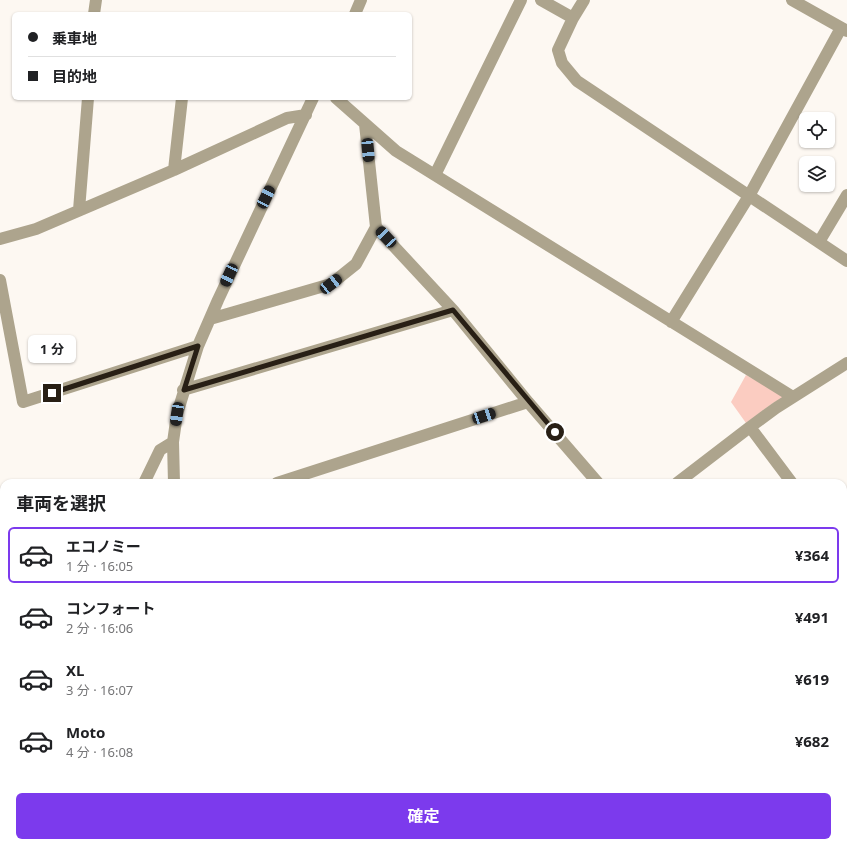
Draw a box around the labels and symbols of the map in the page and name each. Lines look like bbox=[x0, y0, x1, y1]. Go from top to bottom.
car bbox=[361, 138, 375, 162]
car bbox=[255, 184, 277, 210]
car bbox=[373, 224, 399, 250]
car bbox=[218, 262, 240, 288]
car bbox=[318, 272, 344, 296]
callout: 1 分 bbox=[28, 335, 76, 363]
route end bbox=[43, 384, 61, 402]
car bbox=[169, 401, 185, 427]
car bbox=[471, 407, 497, 425]
route start bbox=[546, 423, 564, 441]

